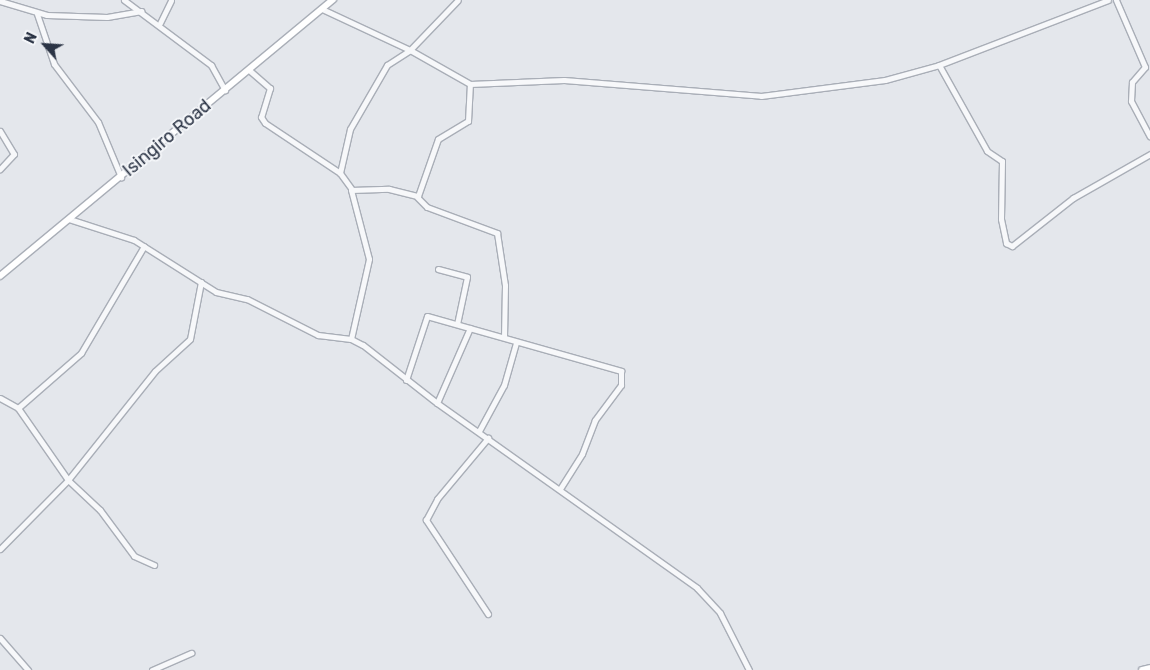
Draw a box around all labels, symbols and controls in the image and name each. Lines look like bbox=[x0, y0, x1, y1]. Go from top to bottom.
north arrow bbox=[20, 20, 70, 70]
text: N bbox=[21, 30, 41, 46]
street label: Isingiro Road bbox=[118, 95, 216, 181]

